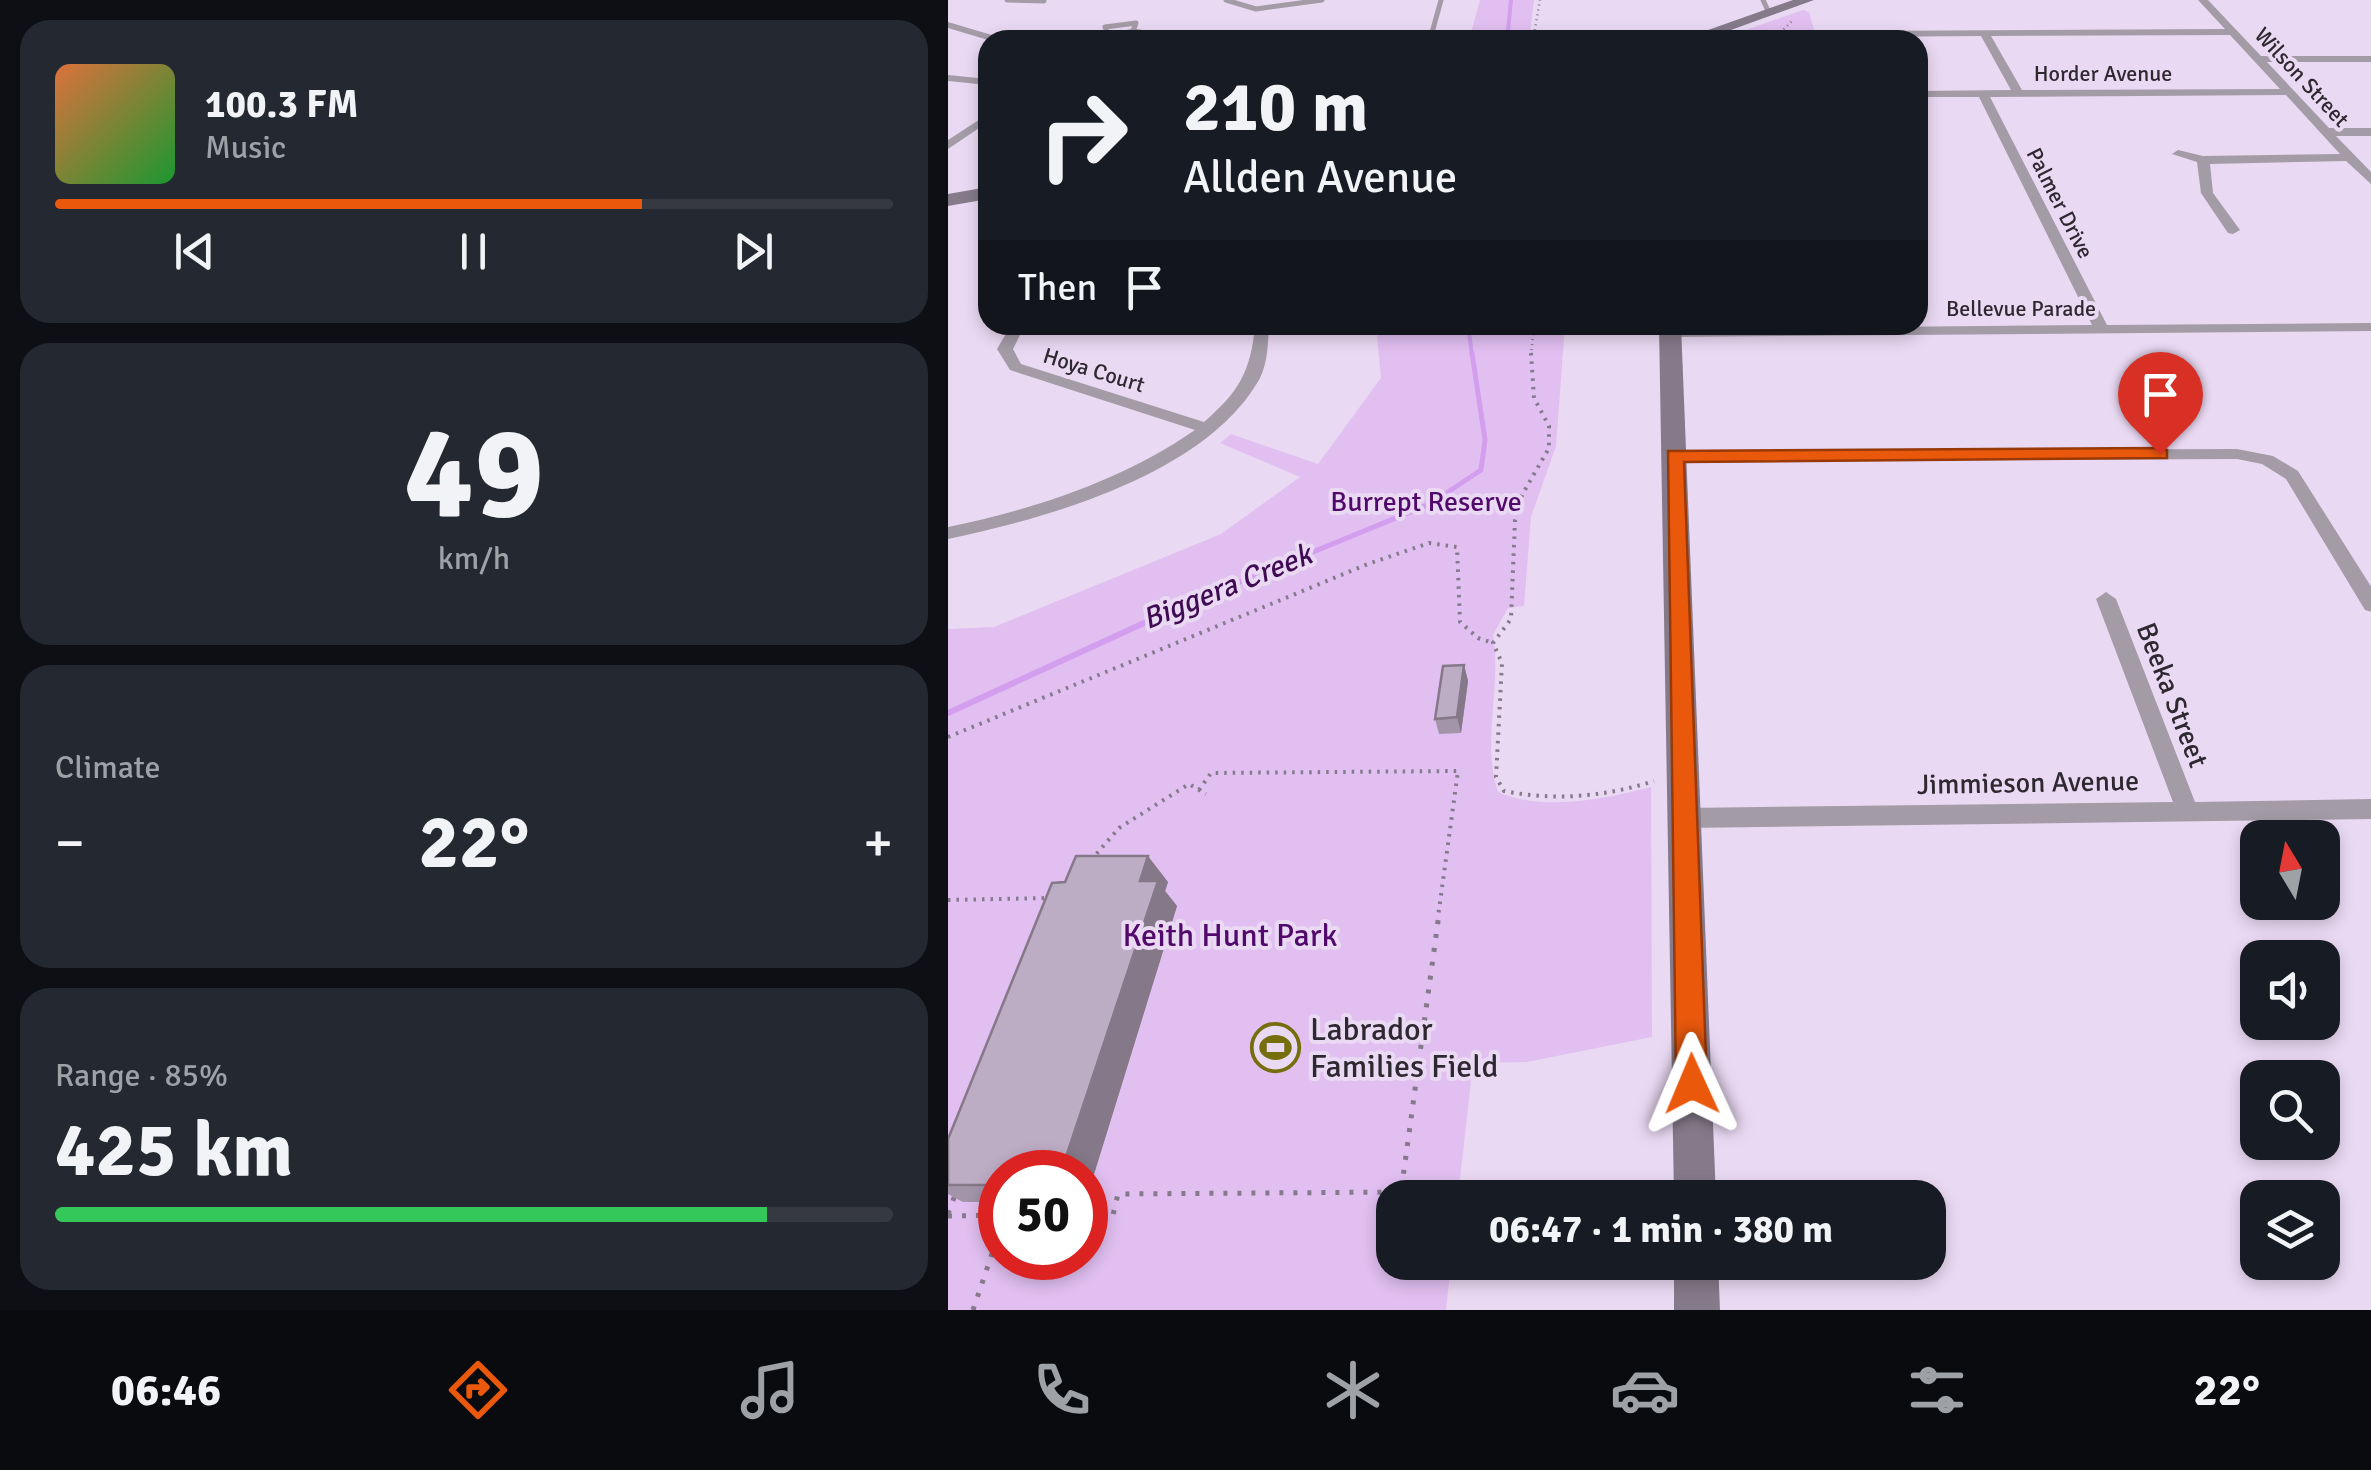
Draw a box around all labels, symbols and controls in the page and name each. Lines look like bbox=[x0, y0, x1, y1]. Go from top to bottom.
street label: Wilson Street bbox=[2249, 22, 2355, 133]
street label: Horder Avenue bbox=[2034, 60, 2172, 87]
text: 210 m bbox=[1183, 64, 1368, 150]
icon: right bbox=[1018, 70, 1148, 200]
text: 100.3 FM bbox=[205, 81, 358, 128]
text: Music bbox=[205, 128, 286, 167]
street label: Palmer Drive bbox=[2021, 143, 2099, 263]
text: Allden Avenue bbox=[1183, 150, 1457, 205]
icon: previous bbox=[167, 224, 222, 279]
icon: pause bbox=[446, 224, 501, 279]
icon: next bbox=[726, 224, 781, 279]
icon: arrive bbox=[1117, 260, 1172, 315]
text: Then bbox=[1018, 264, 1097, 311]
street label: Bellevue Parade bbox=[1946, 295, 2096, 322]
street label: Hoya Court bbox=[1040, 342, 1148, 398]
pin bbox=[2118, 352, 2203, 455]
icon: arrive bbox=[2133, 367, 2188, 422]
text: 49 bbox=[404, 394, 544, 554]
park label: Burrept Reserve bbox=[1330, 485, 1522, 519]
water label: Biggera Creek bbox=[1137, 535, 1320, 638]
text: km/h bbox=[438, 539, 510, 578]
street label: Beeka Street bbox=[2129, 618, 2215, 772]
text: Climate bbox=[55, 748, 161, 787]
street label: Jimmieson Avenue bbox=[1917, 764, 2139, 802]
text: 22° bbox=[419, 796, 530, 889]
text: − bbox=[55, 809, 85, 877]
text: + bbox=[863, 809, 893, 877]
north arrow bbox=[2240, 820, 2340, 920]
map controls bbox=[2240, 820, 2340, 1280]
park label: Keith Hunt Park bbox=[1122, 916, 1338, 955]
button: sound bbox=[2240, 940, 2340, 1040]
place label: Labrador Families Field bbox=[1310, 1010, 1499, 1086]
sports icon: Labrador Families Field bbox=[1249, 1021, 1301, 1073]
position arrow bbox=[1640, 1032, 1744, 1136]
text: Range · 85% bbox=[55, 1056, 228, 1095]
button: search bbox=[2240, 1060, 2340, 1160]
text: 425 km bbox=[55, 1104, 293, 1197]
speed limit sign: 50 bbox=[978, 1150, 1108, 1280]
button: layers bbox=[2240, 1180, 2340, 1280]
text: 06:47 · 1 min · 380 m bbox=[1489, 1206, 1833, 1253]
icon: directions bbox=[443, 1355, 513, 1425]
icon: music bbox=[735, 1355, 805, 1425]
icon: phone bbox=[1027, 1355, 1097, 1425]
icon: climate bbox=[1318, 1355, 1388, 1425]
icon: car bbox=[1610, 1355, 1680, 1425]
icon: filters bbox=[1902, 1355, 1972, 1425]
text: 06:46 bbox=[111, 1363, 221, 1418]
text: 22° bbox=[2193, 1363, 2260, 1418]

